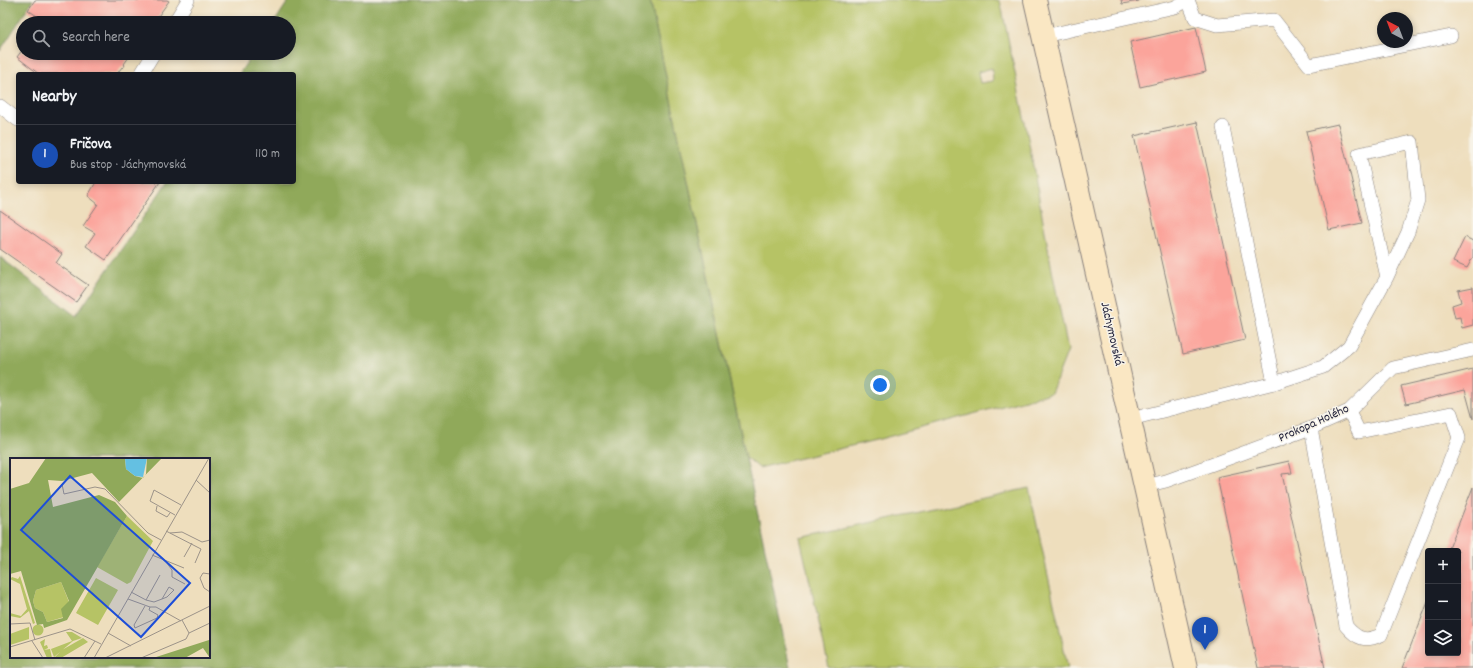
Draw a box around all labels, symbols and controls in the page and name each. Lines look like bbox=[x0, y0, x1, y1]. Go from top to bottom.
north arrow bbox=[1377, 12, 1413, 48]
search box bbox=[16, 16, 296, 60]
icon: search bbox=[30, 27, 52, 49]
text: Search here bbox=[62, 27, 130, 49]
text: Nearby bbox=[32, 86, 76, 110]
text: Fričova bbox=[70, 134, 111, 156]
text: 1 bbox=[44, 145, 46, 164]
text: 110 m bbox=[255, 145, 280, 164]
text: Bus stop · Jáchymovská bbox=[70, 156, 186, 175]
street label: Jáchymovská bbox=[1094, 300, 1128, 368]
your location bbox=[870, 375, 890, 395]
street label: Prokopa Holého bbox=[1276, 400, 1353, 448]
inset map bbox=[10, 458, 210, 658]
map controls bbox=[1425, 548, 1461, 656]
button: + bbox=[1425, 548, 1461, 584]
button: − bbox=[1425, 584, 1461, 620]
pin: 1 bbox=[1192, 617, 1218, 650]
button: layers bbox=[1425, 620, 1461, 656]

